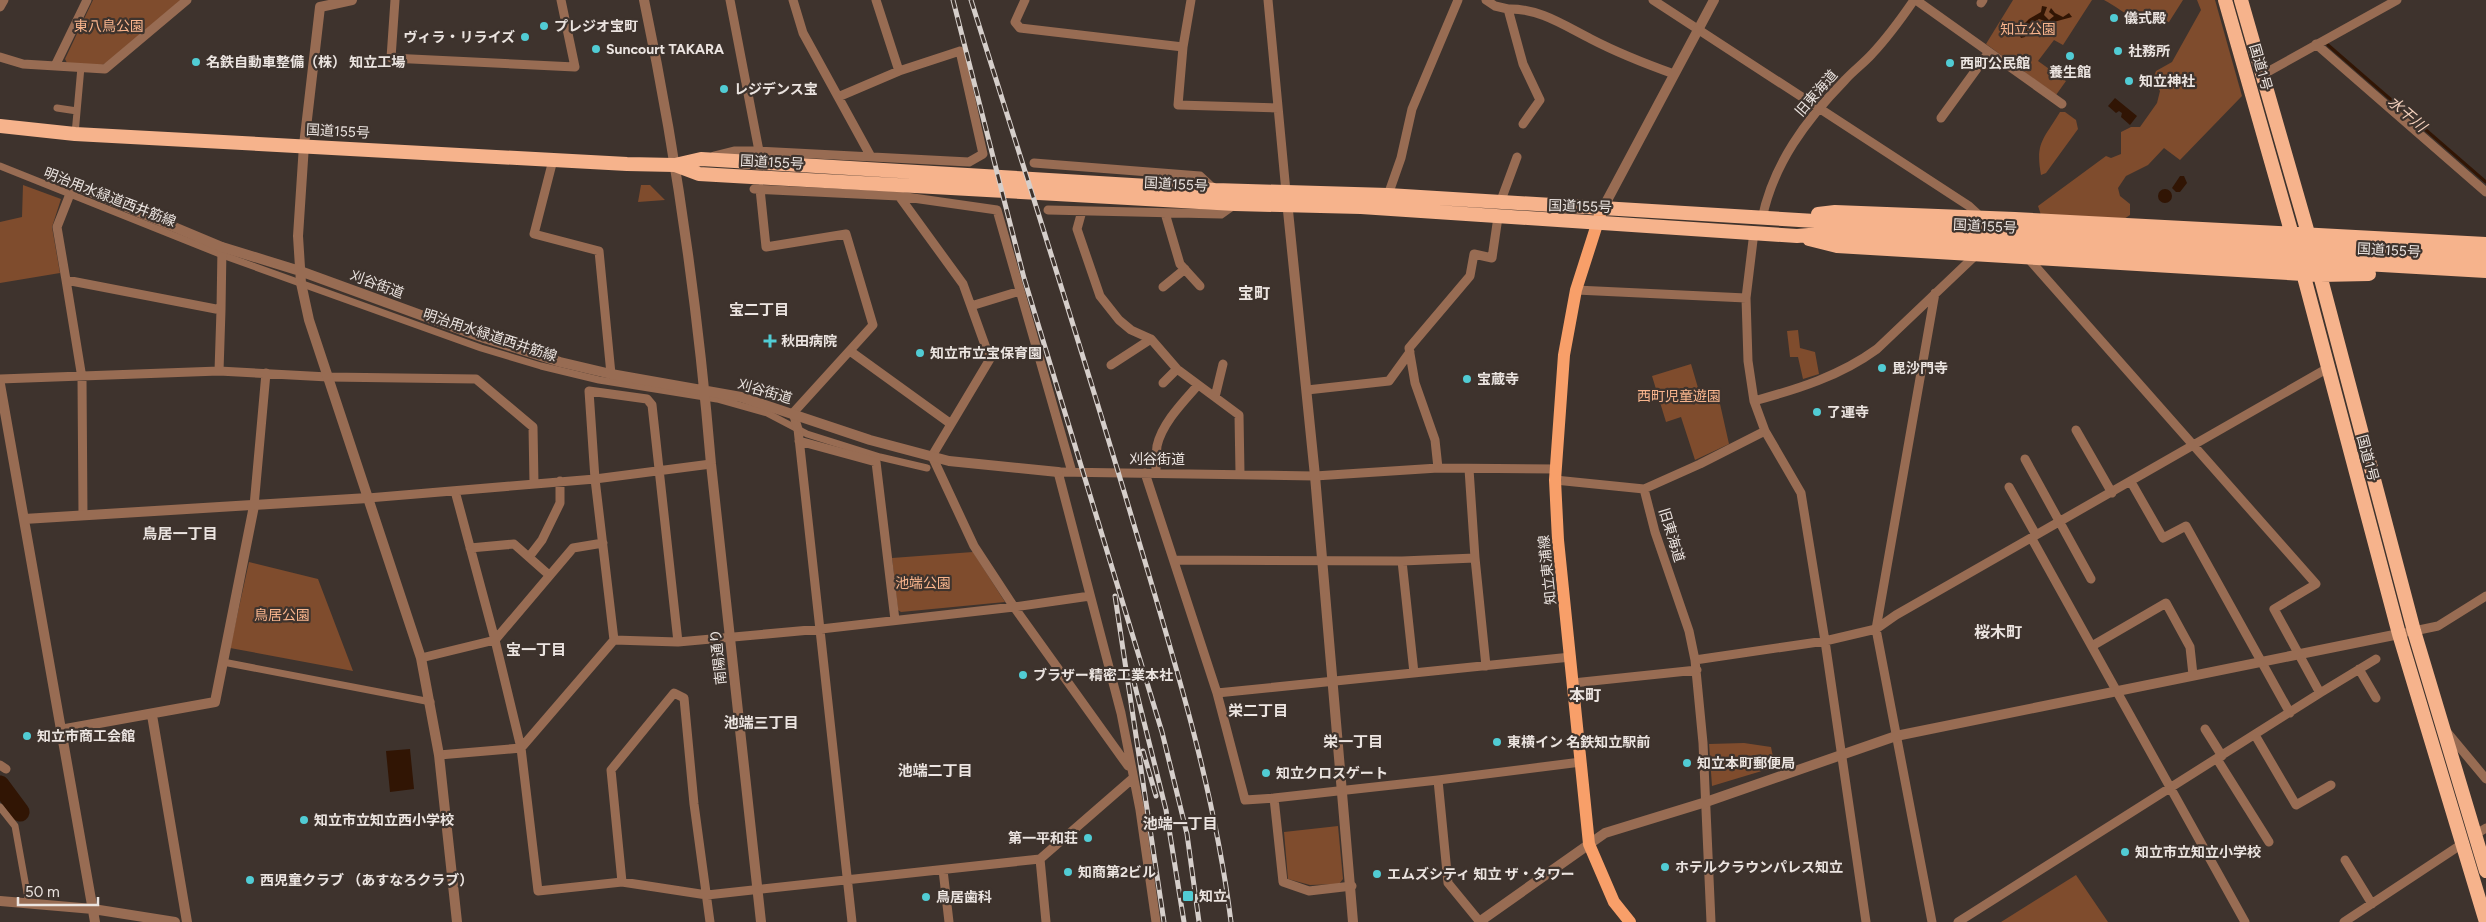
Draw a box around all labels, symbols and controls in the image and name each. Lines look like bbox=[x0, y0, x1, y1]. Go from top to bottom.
place label: 儀式殿 bbox=[2124, 10, 2166, 27]
marker: 儀式殿 bbox=[2108, 12, 2120, 24]
park label: 東八鳥公園 bbox=[74, 18, 144, 35]
place label: プレジオ宝町 bbox=[554, 18, 638, 35]
marker: プレジオ宝町 bbox=[538, 20, 550, 32]
park label: 知立公園 bbox=[2000, 21, 2056, 38]
place label: ヴィラ・リライズ bbox=[403, 29, 515, 46]
marker: ヴィラ・リライズ bbox=[519, 31, 531, 43]
place label: Suncourt TAKARA bbox=[606, 41, 724, 58]
street label: 国道1号 bbox=[2246, 42, 2275, 92]
marker: Suncourt TAKARA bbox=[590, 43, 602, 55]
place label: 社務所 bbox=[2128, 43, 2170, 60]
marker: 社務所 bbox=[2112, 45, 2124, 57]
marker: 養生館 bbox=[2064, 50, 2076, 62]
place label: 名鉄自動車整備（株） 知立工場 bbox=[206, 54, 405, 71]
place label: 西町公民館 bbox=[1960, 55, 2030, 72]
marker: 名鉄自動車整備（株） 知立工場 bbox=[190, 56, 202, 68]
marker: 西町公民館 bbox=[1944, 57, 1956, 69]
place label: 養生館 bbox=[2049, 64, 2091, 81]
street label: 旧東海道 bbox=[1792, 67, 1841, 120]
place label: 知立神社 bbox=[2139, 73, 2195, 90]
marker: 知立神社 bbox=[2123, 75, 2135, 87]
place label: レジデンス宝 bbox=[734, 81, 818, 98]
marker: レジデンス宝 bbox=[718, 83, 730, 95]
water label: 水干川 bbox=[2384, 92, 2431, 137]
street label: 国道155号 bbox=[306, 121, 370, 142]
street label: 国道155号 bbox=[740, 152, 804, 173]
street label: 明治用水緑道西井筋線 bbox=[41, 164, 178, 230]
street label: 国道155号 bbox=[1144, 174, 1208, 195]
street label: 国道155号 bbox=[1548, 197, 1612, 216]
street label: 国道155号 bbox=[1953, 216, 2017, 237]
street label: 国道155号 bbox=[2357, 240, 2421, 261]
street label: 刈谷街道 bbox=[348, 267, 406, 302]
district label: 宝町 bbox=[1238, 284, 1270, 303]
district label: 宝二丁目 bbox=[729, 301, 789, 319]
street label: 明治用水緑道西井筋線 bbox=[421, 306, 559, 365]
place label: 秋田病院 bbox=[781, 333, 837, 350]
marker: 秋田病院 bbox=[763, 334, 777, 348]
place label: 知立市立宝保育園 bbox=[930, 345, 1042, 362]
marker: 知立市立宝保育園 bbox=[914, 347, 926, 359]
place label: 毘沙門寺 bbox=[1892, 360, 1948, 377]
marker: 毘沙門寺 bbox=[1876, 362, 1888, 374]
place label: 宝蔵寺 bbox=[1477, 371, 1519, 388]
marker: 宝蔵寺 bbox=[1461, 373, 1473, 385]
street label: 刈谷街道 bbox=[736, 376, 794, 407]
park label: 西町児童遊園 bbox=[1637, 388, 1721, 405]
place label: 了運寺 bbox=[1827, 404, 1869, 421]
marker: 了運寺 bbox=[1811, 406, 1823, 418]
street label: 国道1号 bbox=[2353, 433, 2382, 483]
street label: 刈谷街道 bbox=[1129, 451, 1185, 468]
street label: 旧東海道 bbox=[1655, 506, 1688, 564]
district label: 鳥居一丁目 bbox=[142, 525, 218, 543]
street label: 知立東浦線 bbox=[1535, 534, 1560, 606]
park label: 池端公園 bbox=[895, 575, 951, 592]
park label: 鳥居公園 bbox=[254, 607, 310, 624]
district label: 桜木町 bbox=[1974, 623, 2022, 642]
street label: 南陽通り bbox=[707, 628, 730, 686]
district label: 宝一丁目 bbox=[506, 641, 566, 659]
place label: ブラザー精密工業本社 bbox=[1033, 667, 1173, 684]
marker: ブラザー精密工業本社 bbox=[1017, 669, 1029, 681]
district label: 本町 bbox=[1569, 686, 1601, 705]
district label: 栄二丁目 bbox=[1228, 702, 1288, 720]
district label: 池端三丁目 bbox=[723, 714, 799, 732]
place label: 知立市商工会館 bbox=[37, 728, 135, 745]
marker: 知立市商工会館 bbox=[21, 730, 33, 742]
district label: 栄一丁目 bbox=[1323, 733, 1383, 751]
place label: 東横イン 名鉄知立駅前 bbox=[1507, 734, 1650, 751]
marker: 東横イン 名鉄知立駅前 bbox=[1491, 736, 1503, 748]
place label: 知立本町郵便局 bbox=[1697, 755, 1795, 772]
marker: 知立本町郵便局 bbox=[1681, 757, 1693, 769]
district label: 池端二丁目 bbox=[897, 762, 973, 780]
place label: 知立クロスゲート bbox=[1276, 765, 1388, 782]
marker: 知立クロスゲート bbox=[1260, 767, 1272, 779]
place label: 知立市立知立西小学校 bbox=[314, 812, 454, 829]
marker: 知立市立知立西小学校 bbox=[298, 814, 310, 826]
district label: 池端一丁目 bbox=[1142, 815, 1218, 833]
place label: 第一平和荘 bbox=[1008, 830, 1078, 847]
marker: 第一平和荘 bbox=[1082, 832, 1094, 844]
place label: 知立市立知立小学校 bbox=[2135, 844, 2261, 861]
marker: 知立市立知立小学校 bbox=[2119, 846, 2131, 858]
place label: ホテルクラウンパレス知立 bbox=[1675, 859, 1843, 876]
marker: ホテルクラウンパレス知立 bbox=[1659, 861, 1671, 873]
place label: 知商第2ビル bbox=[1078, 864, 1156, 881]
marker: 知商第2ビル bbox=[1062, 866, 1074, 878]
place label: エムズシティ 知立 ザ・タワー bbox=[1387, 866, 1575, 883]
marker: エムズシティ 知立 ザ・タワー bbox=[1371, 868, 1383, 880]
place label: 西児童クラブ （あすなろクラブ） bbox=[260, 872, 473, 889]
scale bar bbox=[18, 874, 98, 906]
marker: 西児童クラブ （あすなろクラブ） bbox=[244, 874, 256, 886]
text: 50 m bbox=[25, 883, 60, 901]
place label: 知立 bbox=[1199, 888, 1227, 905]
place label: 鳥居歯科 bbox=[936, 889, 992, 906]
marker: 知立 bbox=[1181, 889, 1195, 903]
marker: 鳥居歯科 bbox=[920, 891, 932, 903]

